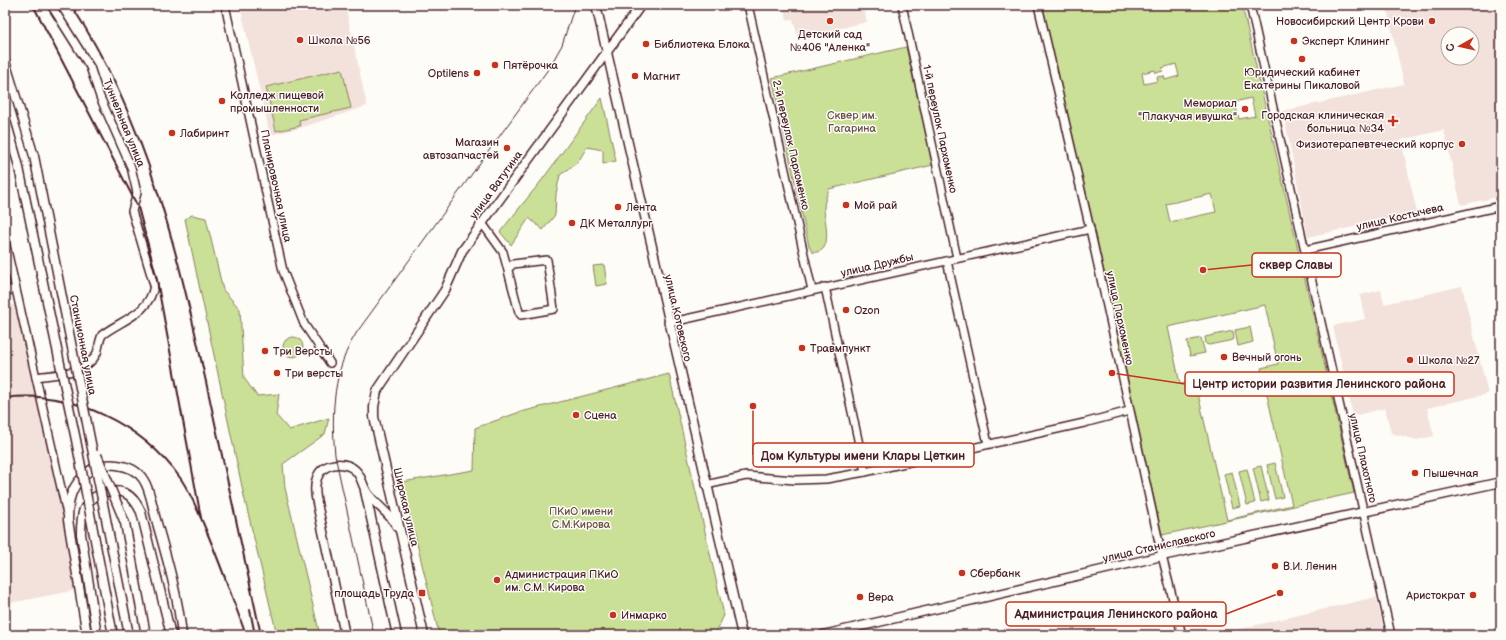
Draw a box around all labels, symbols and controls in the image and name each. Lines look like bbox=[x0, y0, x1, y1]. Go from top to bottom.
place label: Новосибирский Центр Крови bbox=[1276, 15, 1424, 28]
marker: Детский сад №406 "Аленка" bbox=[825, 16, 835, 26]
marker: Новосибирский Центр Крови bbox=[1427, 16, 1437, 26]
north arrow bbox=[1440, 26, 1480, 66]
place label: Детский сад №406 "Аленка" bbox=[790, 28, 870, 54]
place label: Школа №56 bbox=[308, 34, 371, 47]
marker: Школа №56 bbox=[295, 35, 305, 45]
place label: Эксперт Клининг bbox=[1302, 35, 1390, 48]
marker: Эксперт Клининг bbox=[1289, 36, 1299, 46]
place label: Библиотека Блока bbox=[654, 38, 750, 51]
marker: Библиотека Блока bbox=[641, 39, 651, 49]
text: С bbox=[1444, 42, 1458, 52]
marker: Юридический кабинет Екатерины Пикаловой bbox=[1297, 54, 1307, 64]
place label: Пятёрочка bbox=[503, 59, 559, 72]
marker: Пятёрочка bbox=[490, 60, 500, 70]
street label: 1-й переулок Пархоменко bbox=[920, 64, 960, 195]
place label: Юридический кабинет Екатерины Пикаловой bbox=[1244, 66, 1360, 92]
place label: Optilens bbox=[428, 67, 470, 80]
marker: Optilens bbox=[472, 68, 482, 78]
place label: Магнит bbox=[643, 70, 680, 83]
marker: Магнит bbox=[630, 71, 640, 81]
street label: Туннельная улица bbox=[100, 77, 148, 169]
street label: 2-й переулок Пархоменко bbox=[770, 79, 812, 211]
place label: Колледж пищевой промышленности bbox=[230, 89, 324, 115]
marker: Колледж пищевой промышленности bbox=[217, 96, 227, 106]
place label: Мемориал "Плакучая ивушка" bbox=[1138, 97, 1237, 123]
marker: Мемориал "Плакучая ивушка" bbox=[1240, 104, 1250, 114]
park label: Сквер им. Гагарина bbox=[827, 109, 877, 135]
place label: Городская клиническая больница №34 bbox=[1261, 109, 1384, 135]
marker: Городская клиническая больница №34 bbox=[1387, 115, 1399, 127]
place label: Лабиринт bbox=[179, 127, 229, 140]
marker: Лабиринт bbox=[167, 128, 177, 138]
street label: Планировочная улица bbox=[258, 129, 294, 244]
place label: Магазин автозапчастей bbox=[423, 136, 499, 162]
place label: Физиотерапевтеческий корпус bbox=[1296, 138, 1455, 151]
marker: Физиотерапевтеческий корпус bbox=[1457, 139, 1467, 149]
marker: Магазин автозапчастей bbox=[502, 143, 512, 153]
street label: улица Ватутина bbox=[467, 148, 525, 222]
place label: Мой рай bbox=[854, 199, 897, 212]
marker: Мой рай bbox=[841, 200, 851, 210]
place label: Лента bbox=[625, 201, 657, 214]
street label: улица Костычева bbox=[1355, 201, 1445, 233]
marker: Лента bbox=[613, 202, 623, 212]
place label: ДК Металлург bbox=[580, 217, 653, 230]
marker: ДК Металлург bbox=[567, 218, 577, 228]
street label: улица Дружбы bbox=[839, 250, 915, 280]
callout: сквер Славы bbox=[1252, 253, 1341, 277]
text: сквер Славы bbox=[1259, 258, 1333, 273]
street label: улица Пархоменко bbox=[1104, 270, 1136, 366]
street label: улица Котовского bbox=[662, 273, 694, 363]
street label: Станционная улица bbox=[67, 294, 99, 397]
place label: Ozon bbox=[854, 304, 880, 317]
marker: Ozon bbox=[841, 305, 851, 315]
place label: Травмпункт bbox=[810, 342, 871, 355]
marker: Травмпункт bbox=[797, 343, 807, 353]
place label: Три Версты bbox=[273, 345, 333, 358]
marker: Три Версты bbox=[260, 346, 270, 356]
place label: Вечный огонь bbox=[1232, 351, 1302, 364]
marker: Вечный огонь bbox=[1219, 352, 1229, 362]
place label: Школа №27 bbox=[1418, 354, 1480, 367]
marker: Школа №27 bbox=[1405, 355, 1415, 365]
place label: Три версты bbox=[285, 367, 343, 380]
marker: Три версты bbox=[272, 368, 282, 378]
callout: Центр истории развития Ленинского района bbox=[1185, 372, 1454, 396]
text: Центр истории развития Ленинского района bbox=[1192, 377, 1447, 392]
place label: Сцена bbox=[584, 409, 617, 422]
marker: Сцена bbox=[571, 410, 581, 420]
street label: улица Плахотного bbox=[1346, 412, 1380, 504]
callout: Дом Культуры имени Клары Цеткин bbox=[753, 443, 974, 467]
text: Дом Культуры имени Клары Цеткин bbox=[761, 449, 965, 464]
street label: Широкая улица bbox=[391, 466, 421, 548]
place label: Пышечная bbox=[1423, 467, 1478, 480]
marker: Пышечная bbox=[1410, 468, 1420, 478]
park label: ПКиО имени С.М.Кирова bbox=[549, 505, 613, 531]
street label: улица Станиславского bbox=[1101, 527, 1217, 565]
place label: В.И. Ленин bbox=[1283, 560, 1337, 573]
marker: В.И. Ленин bbox=[1270, 561, 1280, 571]
place label: Сбербанк bbox=[970, 567, 1021, 580]
place label: Администрация ПКиО им. С.М. Кирова bbox=[504, 568, 618, 594]
marker: Сбербанк bbox=[957, 568, 967, 578]
marker: Администрация ПКиО им. С.М. Кирова bbox=[492, 575, 502, 585]
place label: площадь Труда bbox=[334, 587, 414, 600]
marker: площадь Труда bbox=[417, 588, 427, 598]
place label: Аристократ bbox=[1405, 589, 1465, 602]
marker: Аристократ bbox=[1468, 590, 1478, 600]
place label: Вера bbox=[868, 591, 894, 604]
marker: Вера bbox=[855, 592, 865, 602]
callout: Администрация Ленинского района bbox=[1006, 602, 1226, 626]
text: Администрация Ленинского района bbox=[1013, 607, 1219, 622]
place label: Инмарко bbox=[621, 609, 667, 622]
marker: Инмарко bbox=[608, 610, 618, 620]

